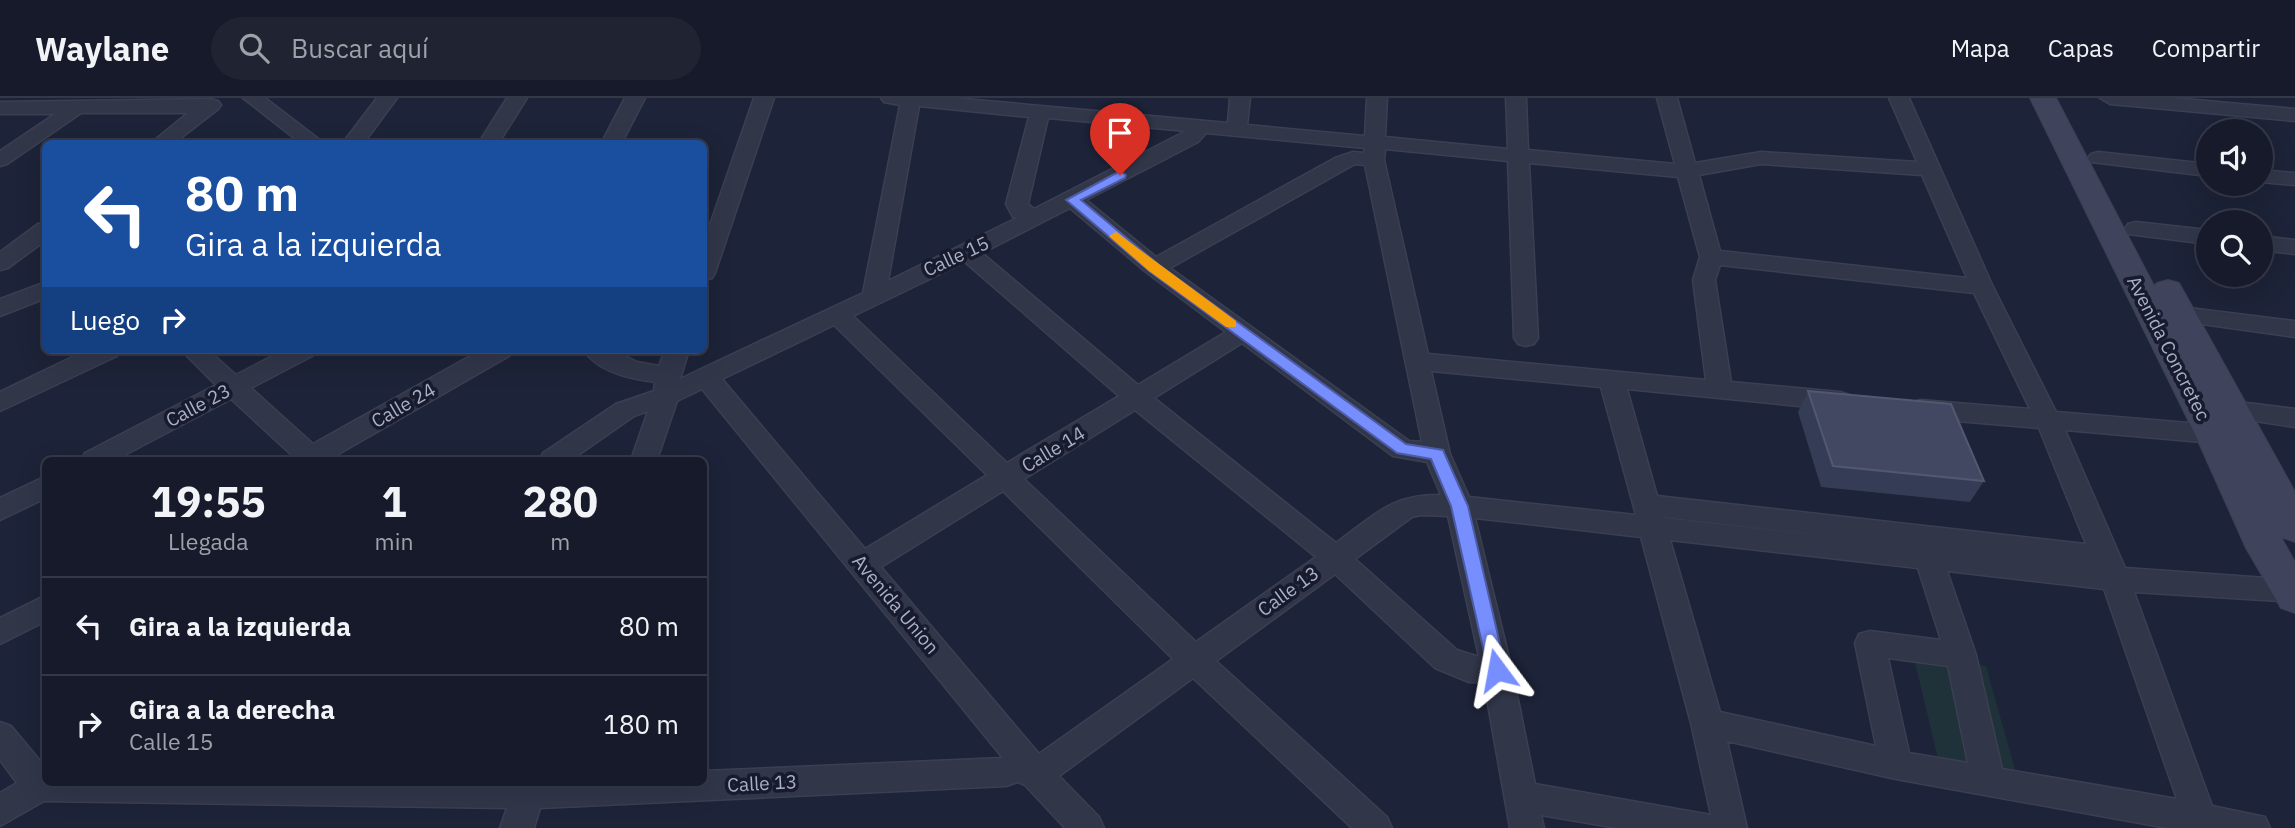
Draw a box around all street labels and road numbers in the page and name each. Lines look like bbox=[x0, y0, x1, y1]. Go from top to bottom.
street label: Calle 15 bbox=[919, 230, 993, 282]
street label: Avenida Concretec bbox=[2122, 272, 2216, 425]
street label: Calle 24 bbox=[367, 377, 439, 433]
street label: Calle 23 bbox=[162, 378, 234, 432]
street label: Calle 14 bbox=[1017, 421, 1089, 477]
street label: Avenida Union bbox=[847, 549, 945, 659]
street label: Calle 13 bbox=[1253, 561, 1323, 621]
street label: Calle 13 bbox=[726, 769, 798, 797]

